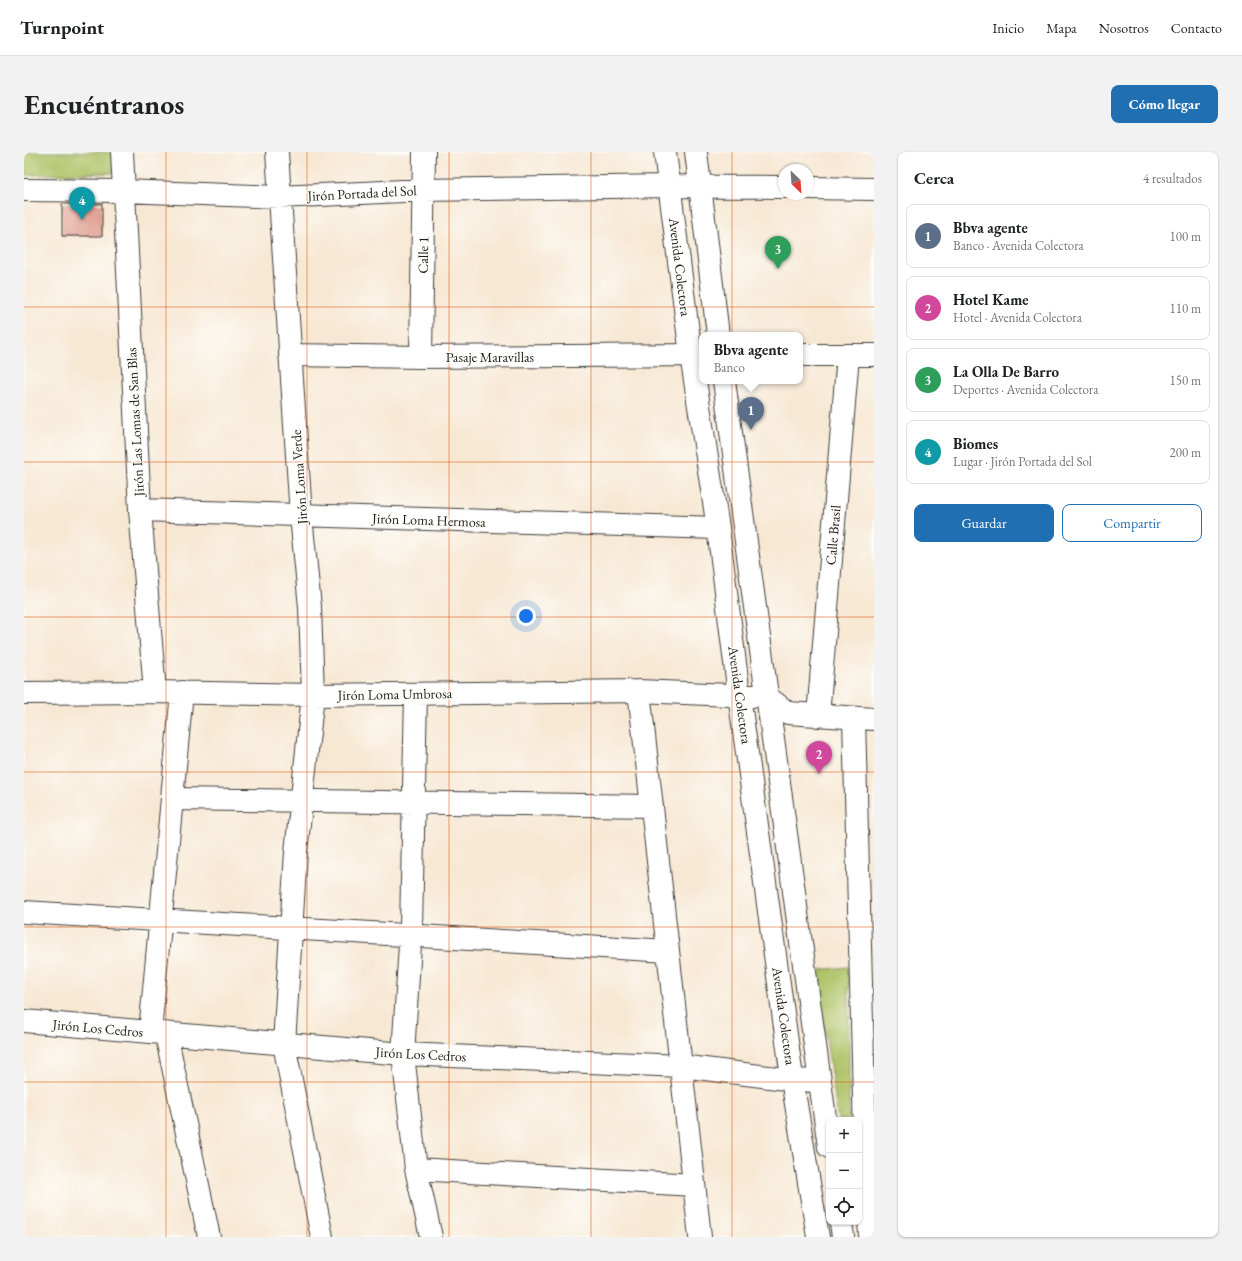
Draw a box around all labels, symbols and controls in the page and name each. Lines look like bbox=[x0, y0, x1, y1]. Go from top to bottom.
text: Turnpoint bbox=[20, 15, 104, 40]
text: Inicio bbox=[993, 19, 1024, 37]
text: Mapa bbox=[1046, 19, 1077, 37]
text: Nosotros bbox=[1099, 19, 1149, 37]
text: Contacto bbox=[1171, 19, 1222, 37]
button: Cómo llegar bbox=[1111, 85, 1218, 123]
text: Encuéntranos bbox=[24, 86, 184, 122]
north arrow bbox=[778, 164, 814, 200]
text: Cerca bbox=[914, 167, 954, 189]
text: 4 resultados bbox=[1143, 170, 1202, 187]
street label: Jirón Portada del Sol bbox=[306, 181, 418, 205]
pin: 4 bbox=[69, 187, 95, 220]
street label: Avenida Colectora bbox=[665, 216, 695, 318]
text: Bbva agente bbox=[953, 218, 1028, 237]
text: 1 bbox=[925, 228, 931, 245]
text: 100 m bbox=[1170, 228, 1201, 245]
street label: Calle 1 bbox=[414, 236, 432, 274]
pin: 3 bbox=[765, 236, 791, 269]
text: Banco · Avenida Colectora bbox=[953, 237, 1084, 254]
text: Hotel Kame bbox=[953, 290, 1029, 309]
text: 2 bbox=[925, 300, 931, 317]
text: 110 m bbox=[1170, 300, 1201, 317]
text: Hotel · Avenida Colectora bbox=[953, 309, 1082, 326]
popup bbox=[699, 332, 803, 384]
text: Bbva agente bbox=[714, 340, 788, 359]
street label: Jirón Las Lomas de San Blas bbox=[122, 347, 148, 498]
street label: Pasaje Maravillas bbox=[446, 348, 535, 366]
text: Banco bbox=[714, 359, 745, 376]
text: La Olla De Barro bbox=[953, 362, 1059, 381]
text: 3 bbox=[925, 372, 931, 389]
text: 150 m bbox=[1170, 372, 1201, 389]
text: Deportes · Avenida Colectora bbox=[953, 381, 1098, 398]
pin: 1 bbox=[738, 397, 764, 430]
street label: Jirón Loma Verde bbox=[287, 428, 311, 526]
text: Biomes bbox=[953, 434, 998, 453]
text: 4 bbox=[925, 444, 931, 461]
text: 200 m bbox=[1170, 444, 1201, 461]
text: Lugar · Jirón Portada del Sol bbox=[953, 453, 1092, 470]
street label: Calle Brasil bbox=[821, 504, 845, 566]
button: Guardar bbox=[914, 504, 1054, 542]
button: Compartir bbox=[1062, 504, 1202, 542]
street label: Jirón Loma Hermosa bbox=[371, 509, 487, 531]
your location bbox=[516, 606, 536, 626]
street label: Avenida Colectora bbox=[724, 644, 756, 746]
street label: Jirón Loma Umbrosa bbox=[337, 684, 453, 704]
pin: 2 bbox=[806, 741, 832, 774]
street label: Avenida Colectora bbox=[768, 965, 800, 1067]
street label: Jirón Los Cedros bbox=[51, 1015, 145, 1041]
street label: Jirón Los Cedros bbox=[374, 1043, 467, 1065]
map controls bbox=[826, 1117, 862, 1225]
button: + bbox=[826, 1117, 862, 1153]
button: − bbox=[826, 1153, 862, 1189]
button: locate bbox=[826, 1189, 862, 1225]

